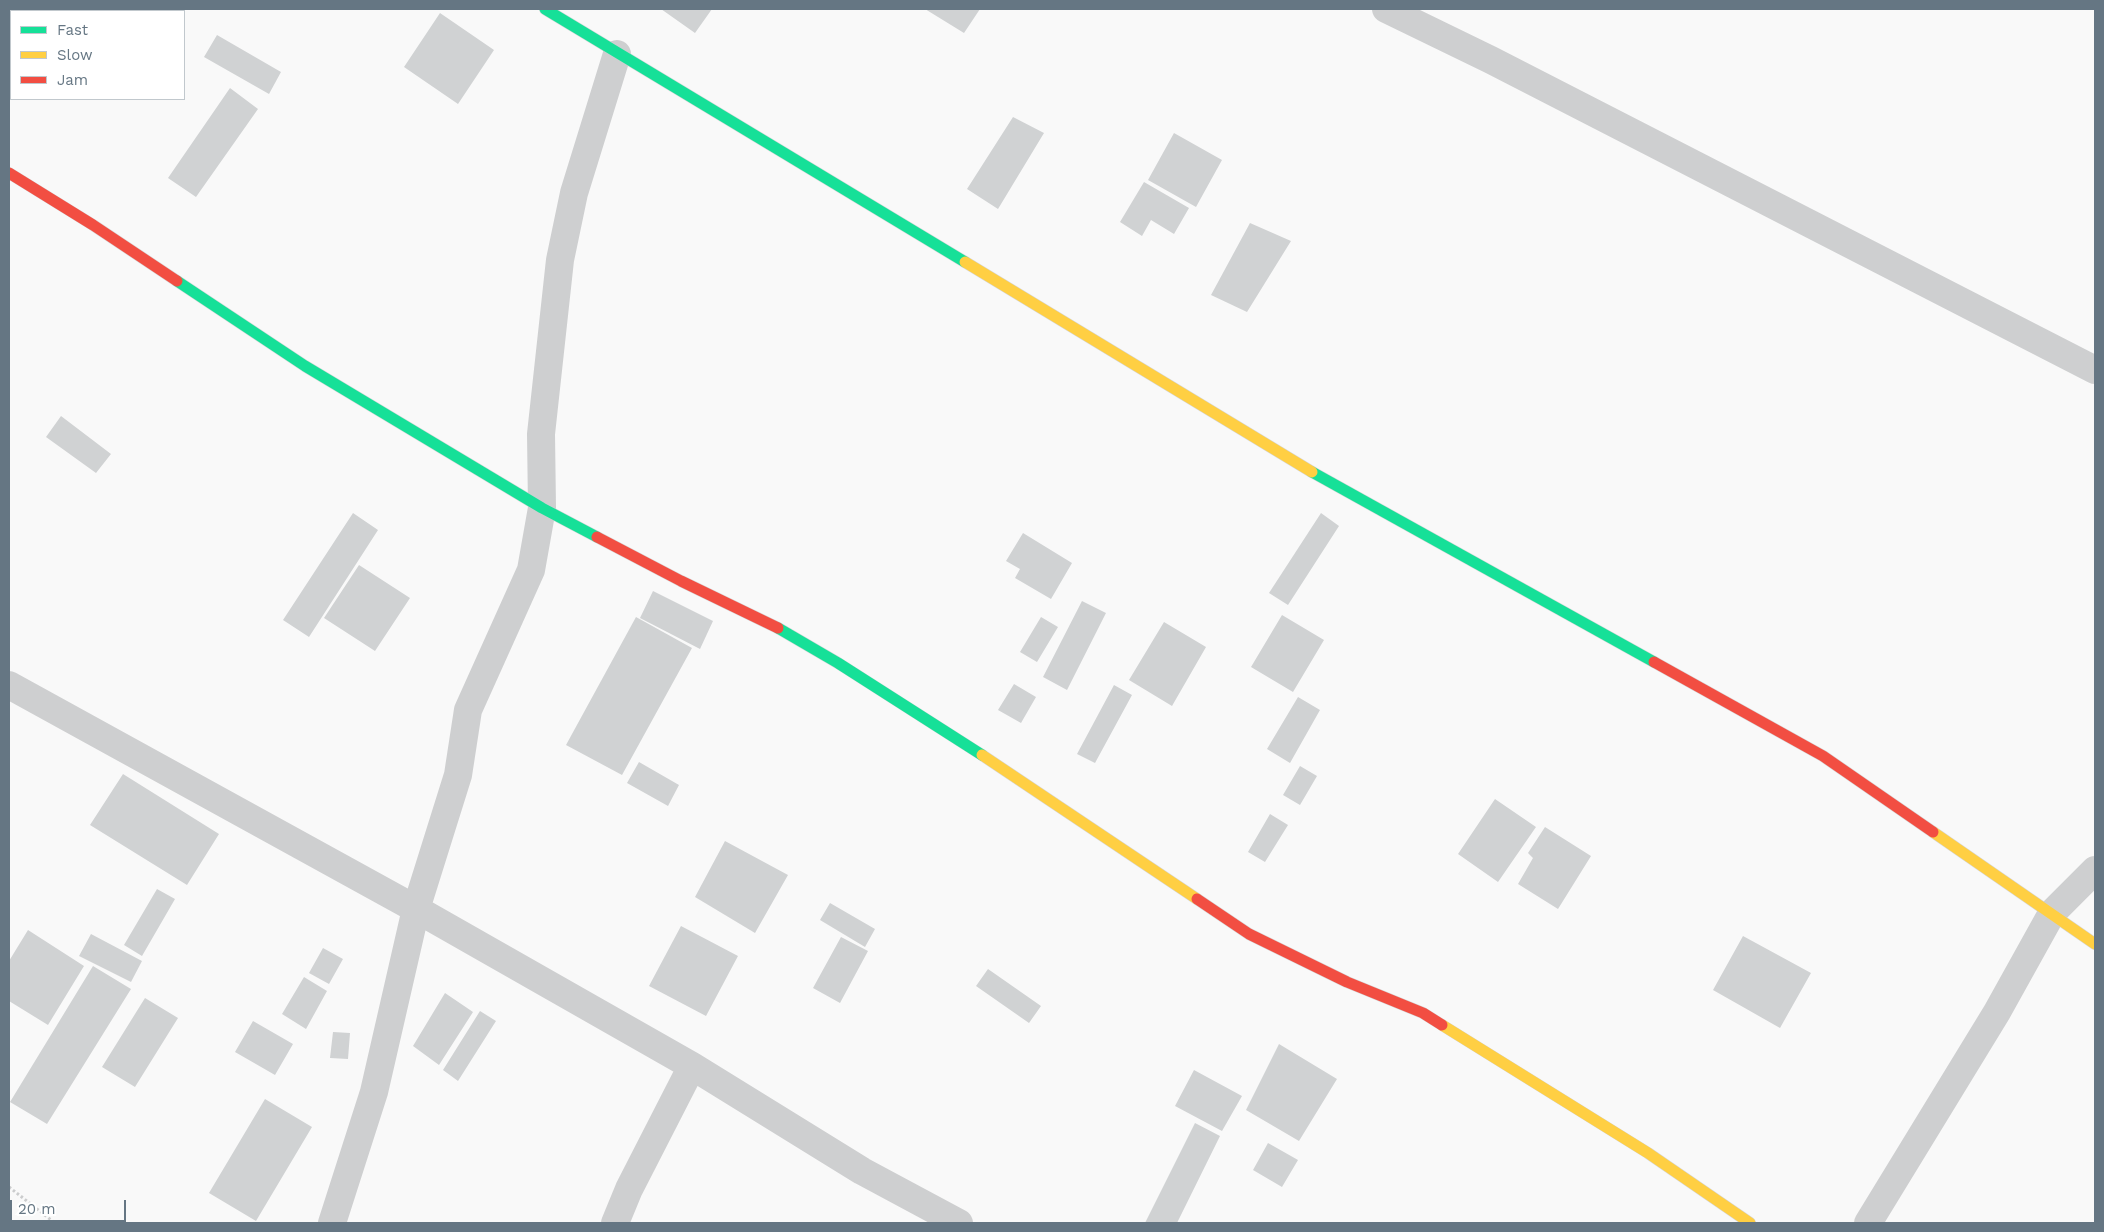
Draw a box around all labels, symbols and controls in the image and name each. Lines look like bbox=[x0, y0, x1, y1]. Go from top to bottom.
legend bbox=[10, 10, 185, 100]
text: Fast bbox=[57, 21, 88, 39]
text: Slow bbox=[57, 46, 93, 64]
text: Jam bbox=[57, 71, 88, 89]
scale bar bbox=[12, 1190, 129, 1222]
text: 20 m bbox=[18, 1200, 56, 1218]

